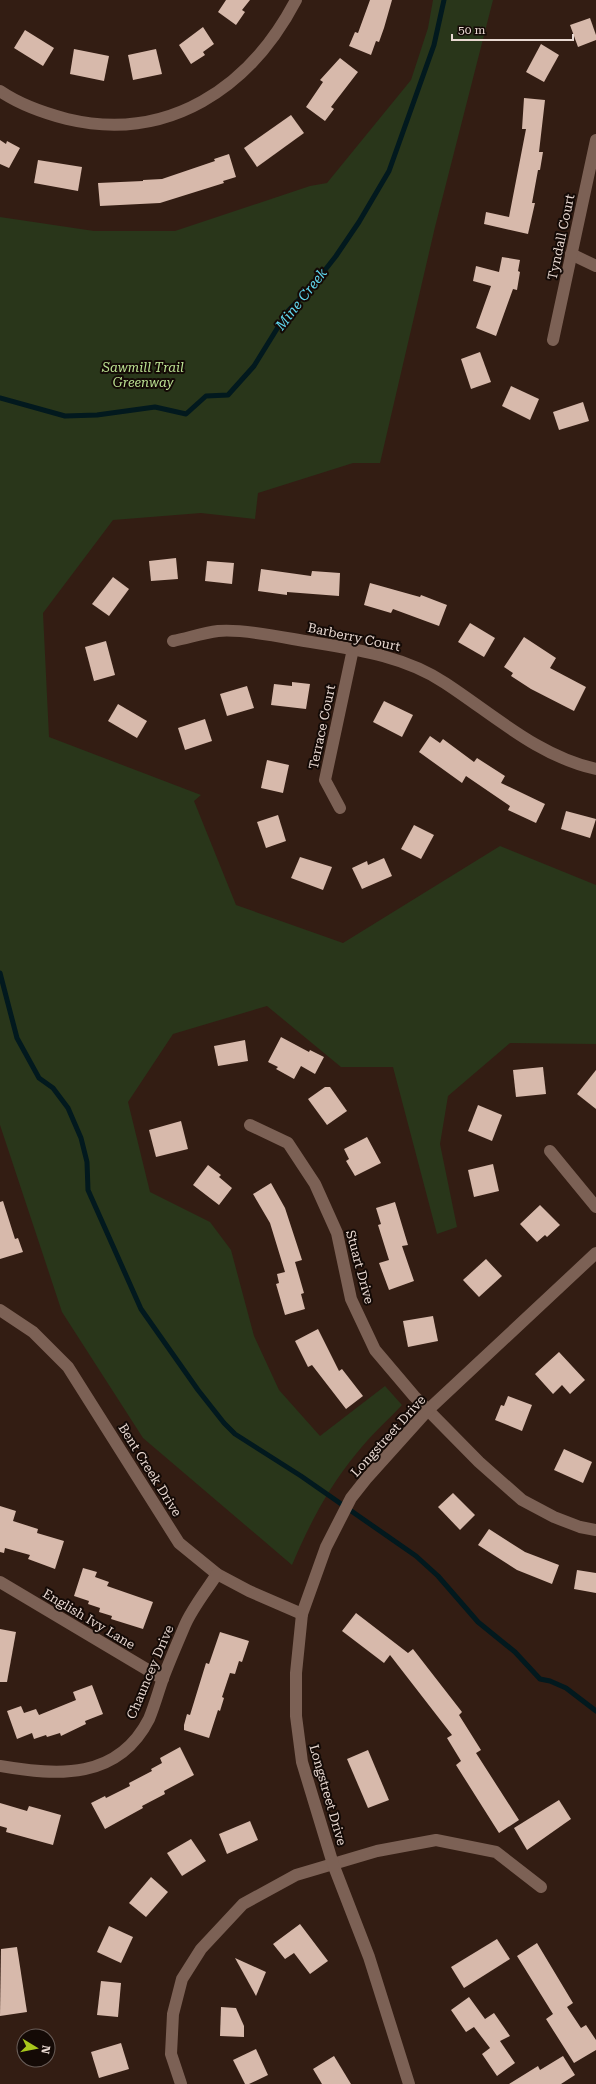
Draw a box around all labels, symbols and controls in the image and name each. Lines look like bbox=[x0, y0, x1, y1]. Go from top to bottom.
scale bar bbox=[452, 16, 573, 42]
text: 50 m bbox=[458, 23, 485, 37]
street label: Tyndall Court bbox=[545, 193, 577, 281]
water label: Mine Creek bbox=[271, 265, 330, 334]
park label: Sawmill Trail Greenway bbox=[101, 360, 184, 390]
street label: Barberry Court bbox=[306, 620, 402, 654]
street label: Terrace Court bbox=[306, 683, 338, 771]
street label: Stuart Drive bbox=[343, 1229, 377, 1305]
street label: Longstreet Drive bbox=[347, 1392, 429, 1480]
street label: Bent Creek Drive bbox=[115, 1421, 185, 1519]
street label: English Ivy Lane bbox=[40, 1586, 138, 1652]
street label: Chauncey Drive bbox=[123, 1623, 177, 1721]
street label: Longstreet Drive bbox=[306, 1743, 350, 1847]
north arrow bbox=[16, 2028, 56, 2068]
text: N bbox=[38, 2044, 52, 2055]

